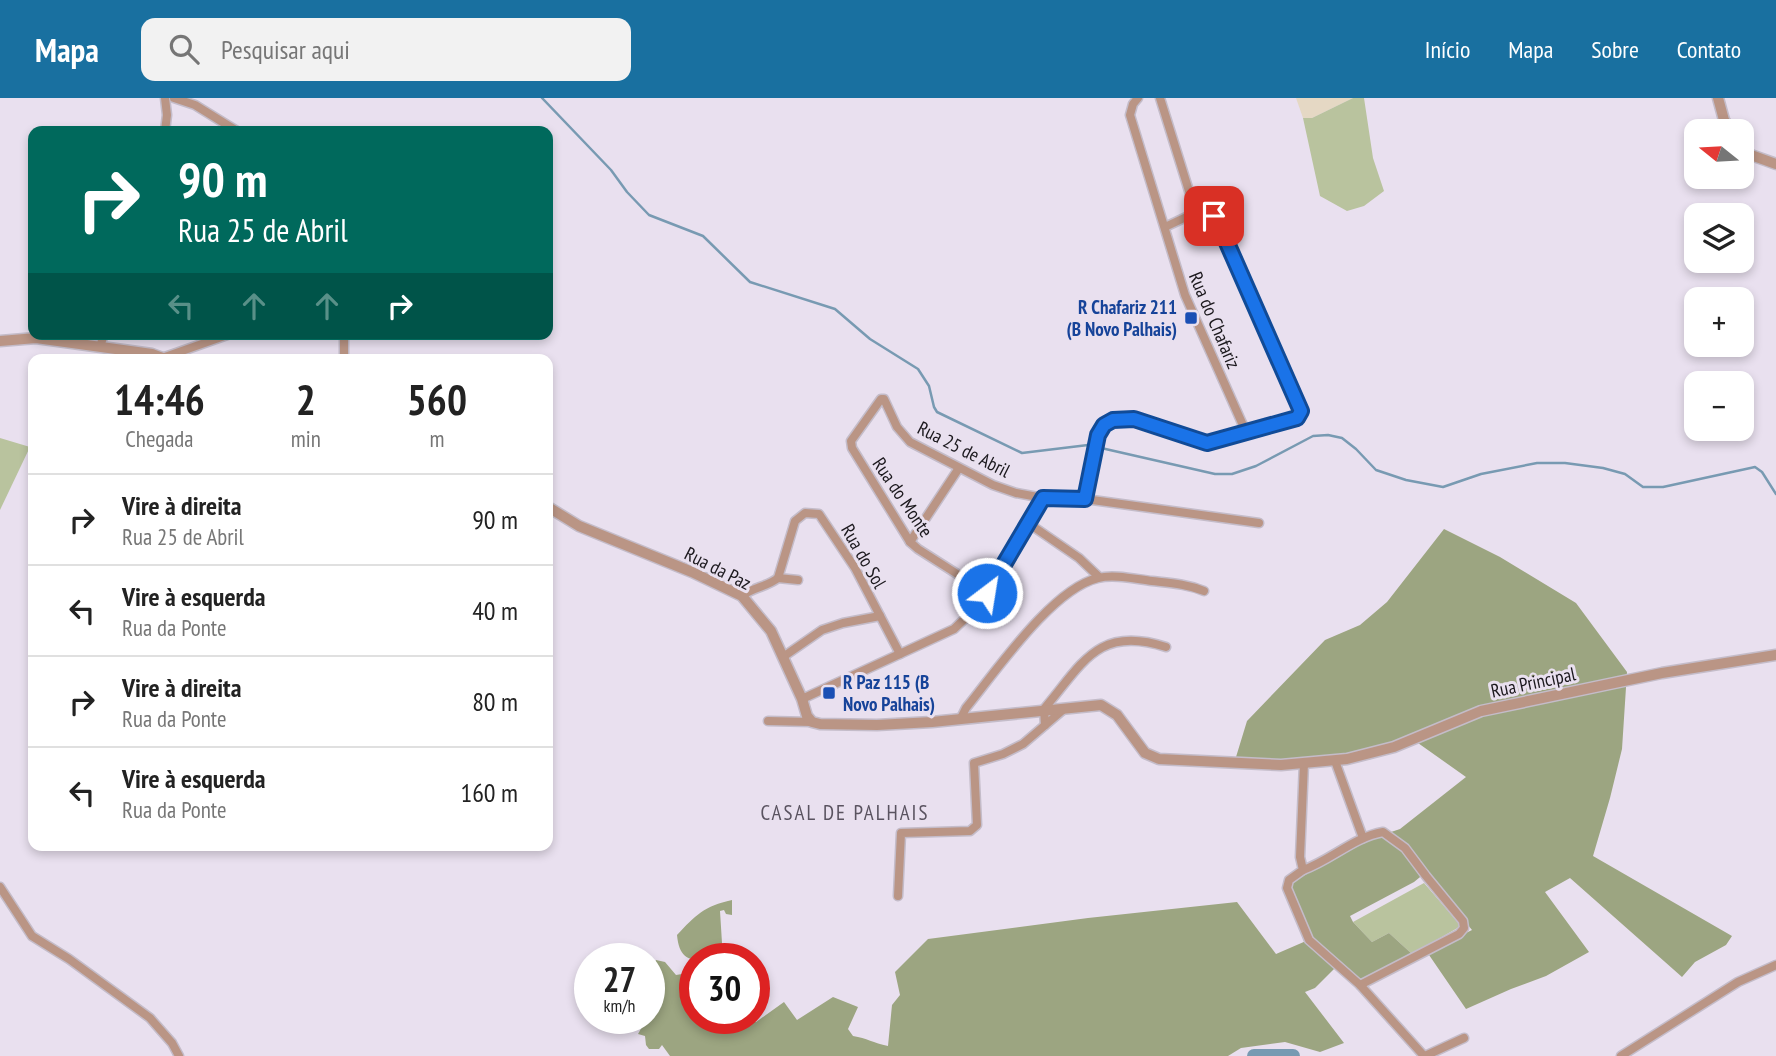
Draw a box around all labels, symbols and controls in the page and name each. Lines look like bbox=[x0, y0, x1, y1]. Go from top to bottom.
search box bbox=[141, 18, 631, 81]
text: Mapa bbox=[35, 28, 99, 71]
icon: search bbox=[165, 30, 203, 68]
text: Pesquisar aqui bbox=[221, 33, 350, 66]
text: Início bbox=[1425, 34, 1470, 65]
text: Mapa bbox=[1508, 34, 1553, 65]
text: Sobre bbox=[1591, 34, 1639, 65]
text: Contato bbox=[1677, 34, 1741, 65]
north arrow bbox=[1684, 119, 1754, 189]
map controls bbox=[1684, 119, 1754, 441]
text: 90 m bbox=[178, 147, 267, 211]
icon: right bbox=[63, 154, 154, 245]
pin bbox=[1184, 186, 1244, 246]
icon: arrive bbox=[1195, 197, 1233, 235]
button: layers bbox=[1684, 203, 1754, 273]
text: Rua 25 de Abril bbox=[178, 209, 348, 251]
street label: Rua do Chafariz bbox=[1184, 268, 1246, 372]
icon: left bbox=[162, 287, 200, 325]
icon: ahead bbox=[235, 287, 273, 325]
icon: ahead bbox=[308, 287, 346, 325]
icon: right bbox=[381, 287, 419, 325]
button: + bbox=[1684, 287, 1754, 357]
place label: R Chafariz 211 (B Novo Palhais) bbox=[1066, 295, 1177, 341]
marker: R Chafariz 211 (B Novo Palhais) bbox=[1183, 310, 1199, 326]
button: − bbox=[1684, 371, 1754, 441]
text: 14:46 bbox=[114, 372, 205, 427]
text: 2 bbox=[296, 372, 316, 427]
text: 560 bbox=[407, 372, 467, 427]
street label: Rua 25 de Abril bbox=[914, 415, 1015, 483]
text: Chegada bbox=[125, 424, 194, 453]
text: min bbox=[291, 424, 321, 453]
text: m bbox=[429, 424, 444, 453]
street label: Rua do Monte bbox=[868, 453, 938, 542]
text: Vire à direita bbox=[122, 489, 241, 522]
icon: right bbox=[63, 501, 101, 539]
text: 90 m bbox=[472, 503, 518, 536]
street label: Rua do Sol bbox=[836, 520, 892, 593]
text: Rua 25 de Abril bbox=[122, 522, 244, 551]
street label: Rua da Paz bbox=[681, 541, 755, 595]
position arrow bbox=[950, 556, 1024, 630]
text: Vire à esquerda bbox=[122, 580, 265, 613]
icon: left bbox=[63, 592, 101, 630]
text: 40 m bbox=[472, 594, 518, 627]
text: Rua da Ponte bbox=[122, 613, 227, 642]
street label: Rua Principal bbox=[1488, 661, 1578, 703]
place label: R Paz 115 (B Novo Palhais) bbox=[843, 670, 935, 716]
text: Vire à direita bbox=[122, 671, 241, 704]
icon: right bbox=[63, 683, 101, 721]
text: 80 m bbox=[472, 685, 518, 718]
marker: R Paz 115 (B Novo Palhais) bbox=[821, 685, 837, 701]
text: Rua da Ponte bbox=[122, 704, 227, 733]
text: Vire à esquerda bbox=[122, 762, 265, 795]
icon: left bbox=[63, 774, 101, 812]
text: 160 m bbox=[460, 776, 518, 809]
text: Rua da Ponte bbox=[122, 795, 227, 824]
district label: CASAL DE PALHAIS bbox=[761, 799, 929, 826]
speed limit sign: 30 bbox=[679, 943, 770, 1034]
text: 27 bbox=[603, 956, 636, 1002]
text: km/h bbox=[604, 994, 635, 1017]

